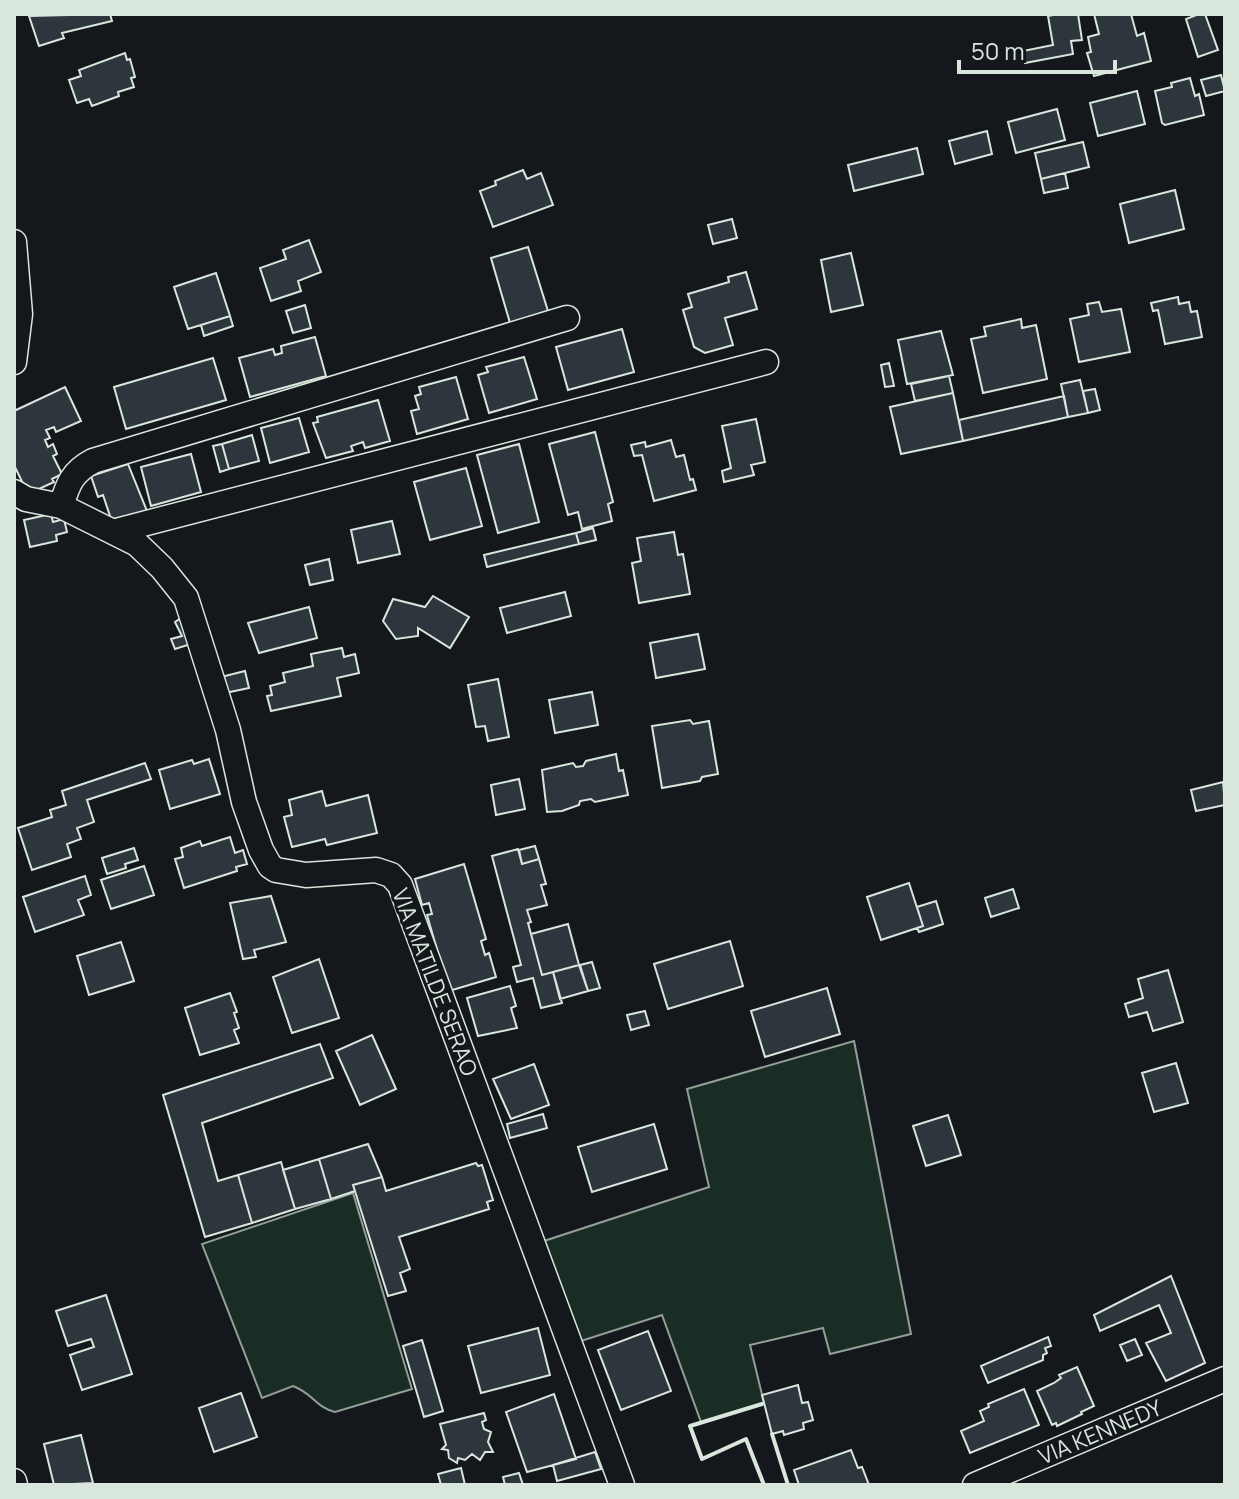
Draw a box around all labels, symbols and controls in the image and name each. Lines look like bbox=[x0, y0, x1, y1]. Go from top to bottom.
scale bar bbox=[959, 24, 1115, 74]
text: 50 m bbox=[971, 34, 1025, 67]
street label: VIA MATILDE SERAO bbox=[385, 884, 485, 1080]
street label: VIA KENNEDY bbox=[1034, 1392, 1167, 1471]

